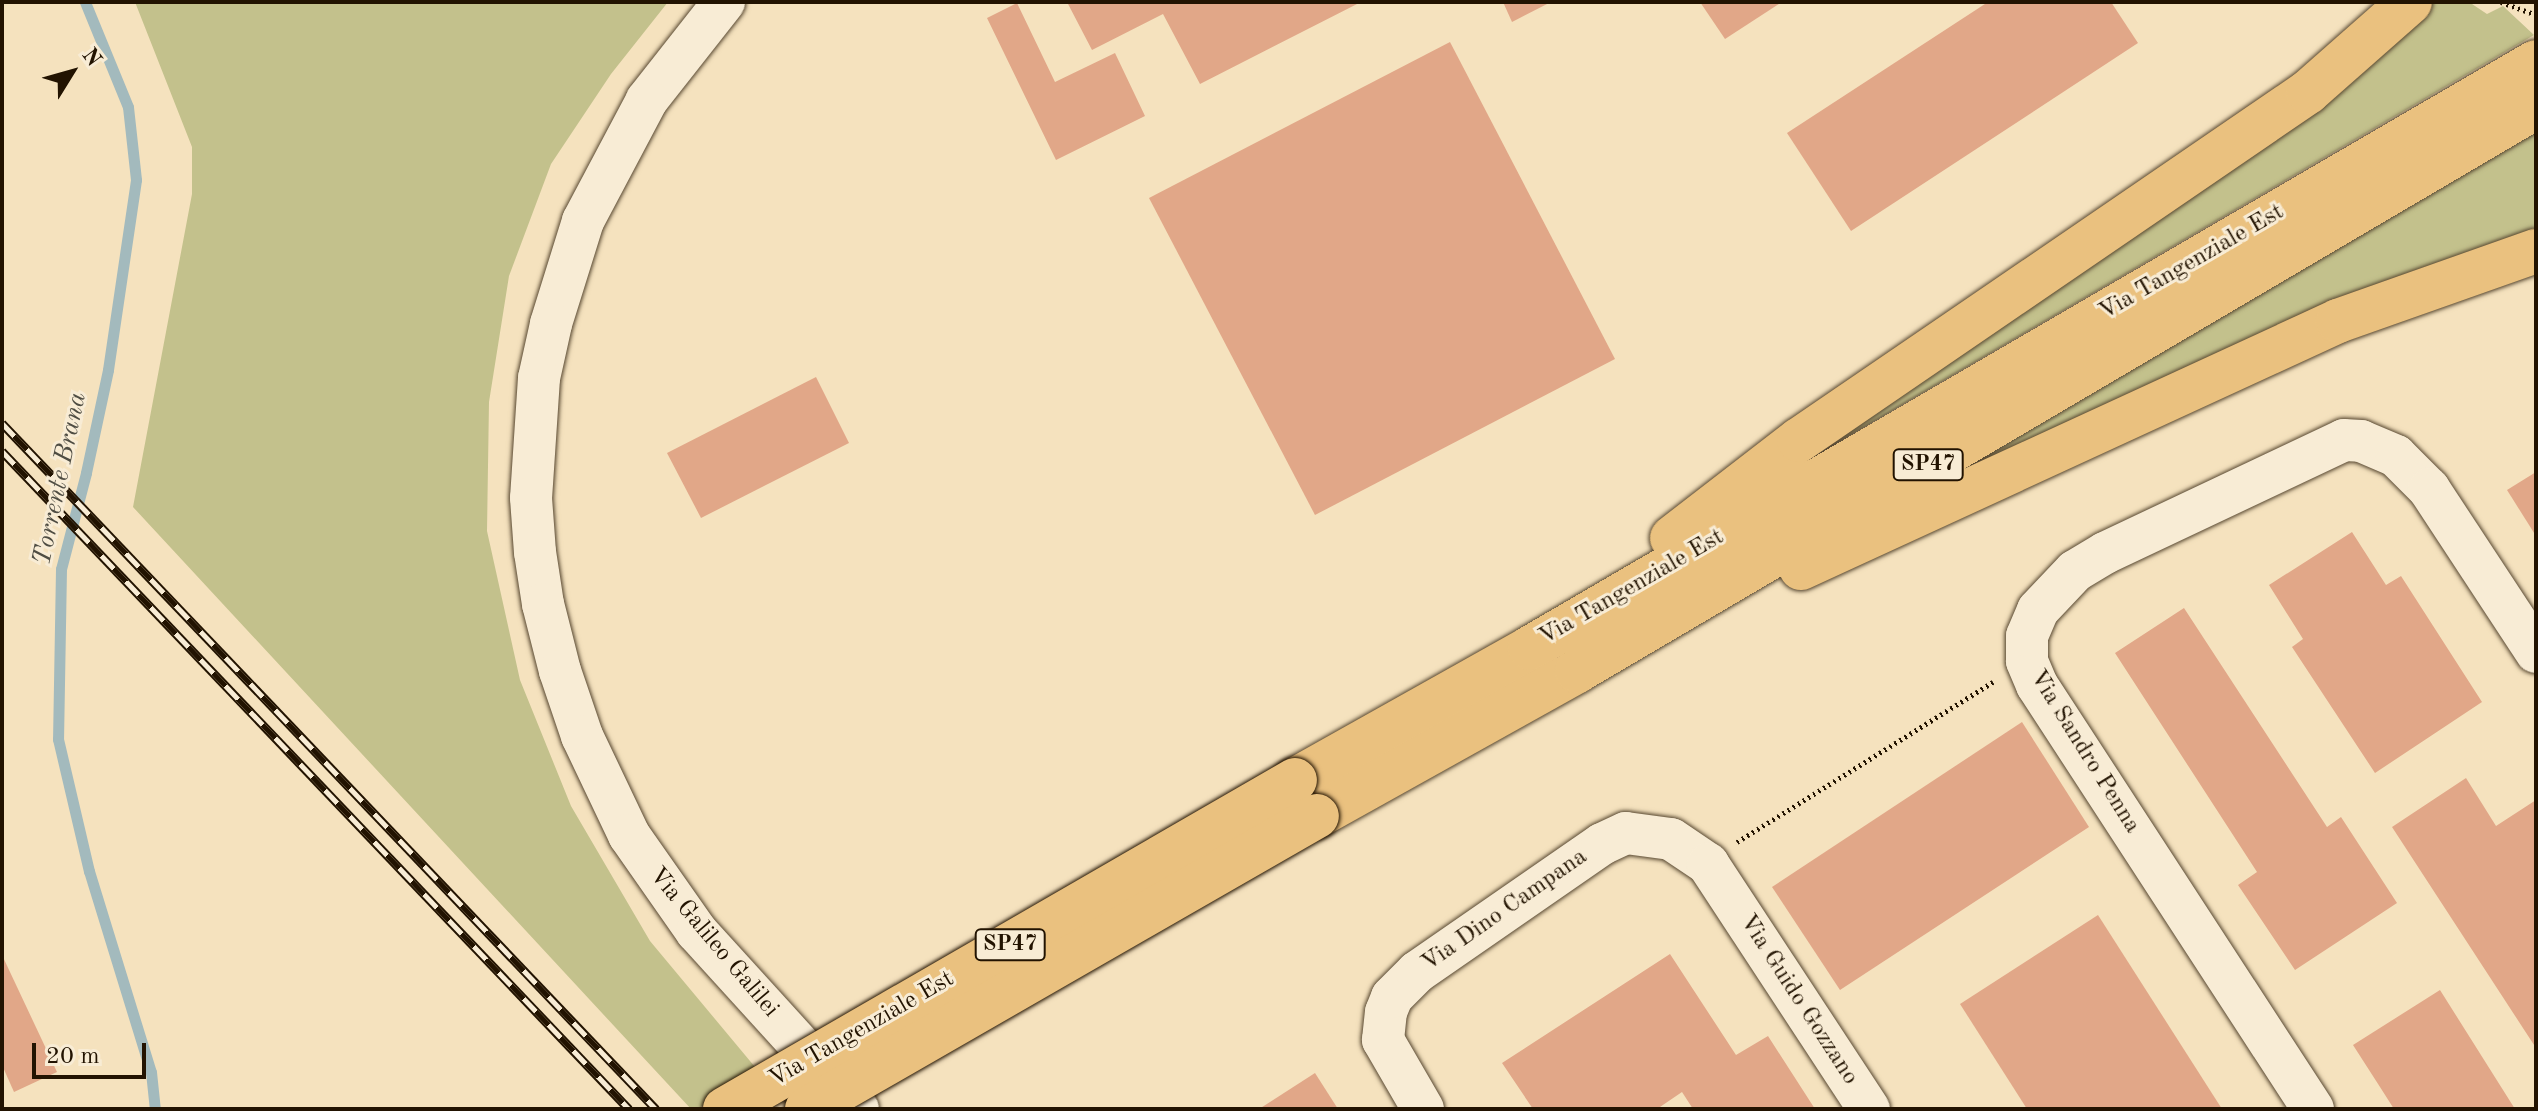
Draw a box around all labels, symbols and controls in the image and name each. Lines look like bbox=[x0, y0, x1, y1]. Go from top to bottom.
north arrow bbox=[32, 32, 112, 112]
text: N bbox=[77, 44, 105, 71]
street label: Via Tangenziale Est bbox=[2094, 198, 2290, 328]
water label: Torrente Brana bbox=[27, 390, 95, 568]
road number: SP47 bbox=[1892, 447, 1964, 483]
street label: Via Tangenziale Est bbox=[1534, 523, 1730, 653]
street label: Via Sandro Penna bbox=[2022, 665, 2146, 839]
street label: Via Dino Campana bbox=[1417, 843, 1593, 979]
street label: Via Galileo Galilei bbox=[642, 862, 784, 1024]
street label: Via Guido Gozzano bbox=[1732, 909, 1864, 1091]
road number: SP47 bbox=[974, 927, 1046, 963]
street label: Via Tangenziale Est bbox=[764, 965, 960, 1095]
scale bar bbox=[36, 1027, 150, 1077]
text: 20 m bbox=[46, 1045, 100, 1069]

